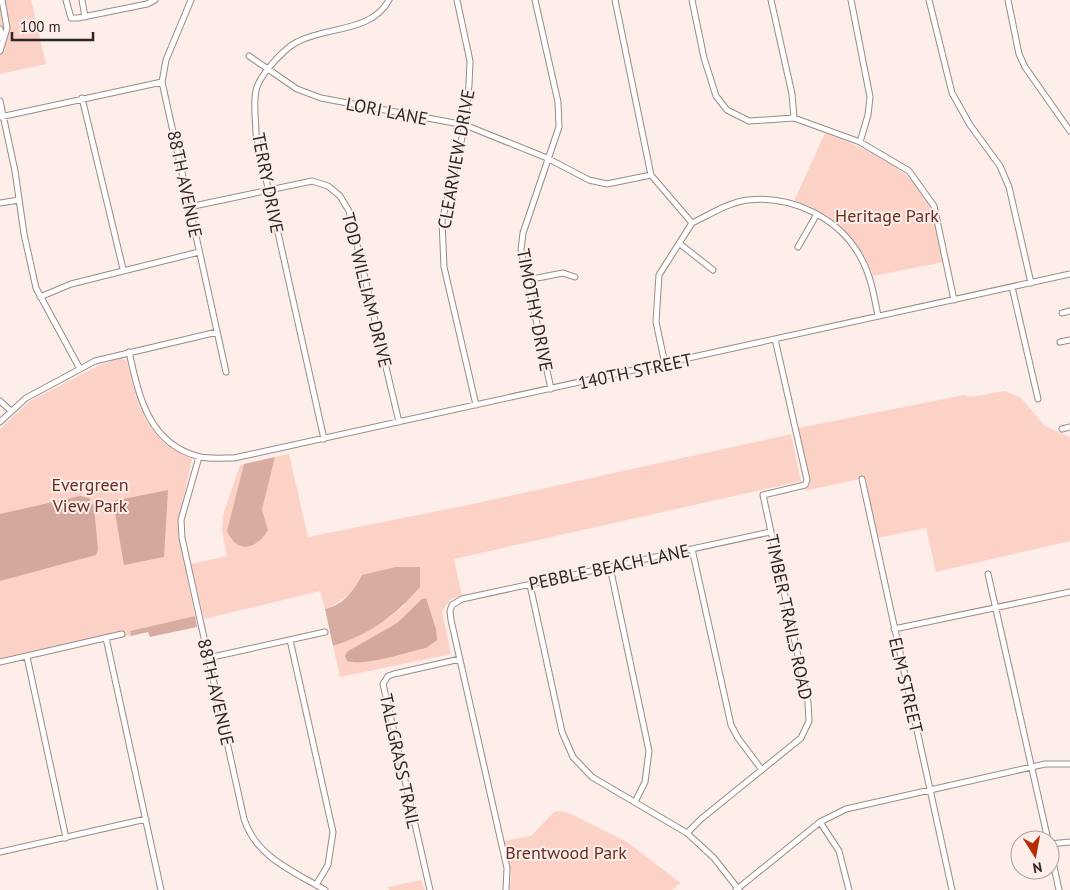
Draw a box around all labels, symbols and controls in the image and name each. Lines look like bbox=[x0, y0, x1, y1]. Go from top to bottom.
scale bar bbox=[12, 10, 94, 42]
text: 100 m bbox=[20, 17, 61, 36]
street label: CLEARVIEW DRIVE bbox=[432, 87, 480, 231]
street label: LORI LANE bbox=[344, 92, 430, 130]
street label: 88TH AVENUE bbox=[162, 128, 208, 240]
street label: TERRY DRIVE bbox=[247, 131, 289, 235]
park label: Heritage Park bbox=[835, 204, 939, 227]
street label: TOD WILLIAM DRIVE bbox=[337, 210, 397, 370]
street label: TIMOTHY DRIVE bbox=[512, 246, 558, 374]
street label: 140TH STREET bbox=[576, 348, 694, 394]
park label: Evergreen View Park bbox=[51, 473, 129, 517]
street label: TIMBER TRAILS ROAD bbox=[760, 532, 818, 702]
street label: PEBBLE BEACH LANE bbox=[527, 539, 691, 595]
street label: ELM STREET bbox=[884, 635, 928, 735]
street label: 88TH AVENUE bbox=[193, 636, 239, 748]
street label: TALLGRASS TRAIL bbox=[374, 692, 426, 830]
north arrow bbox=[1010, 830, 1060, 880]
park label: Brentwood Park bbox=[505, 841, 627, 864]
text: N bbox=[1031, 858, 1044, 877]

